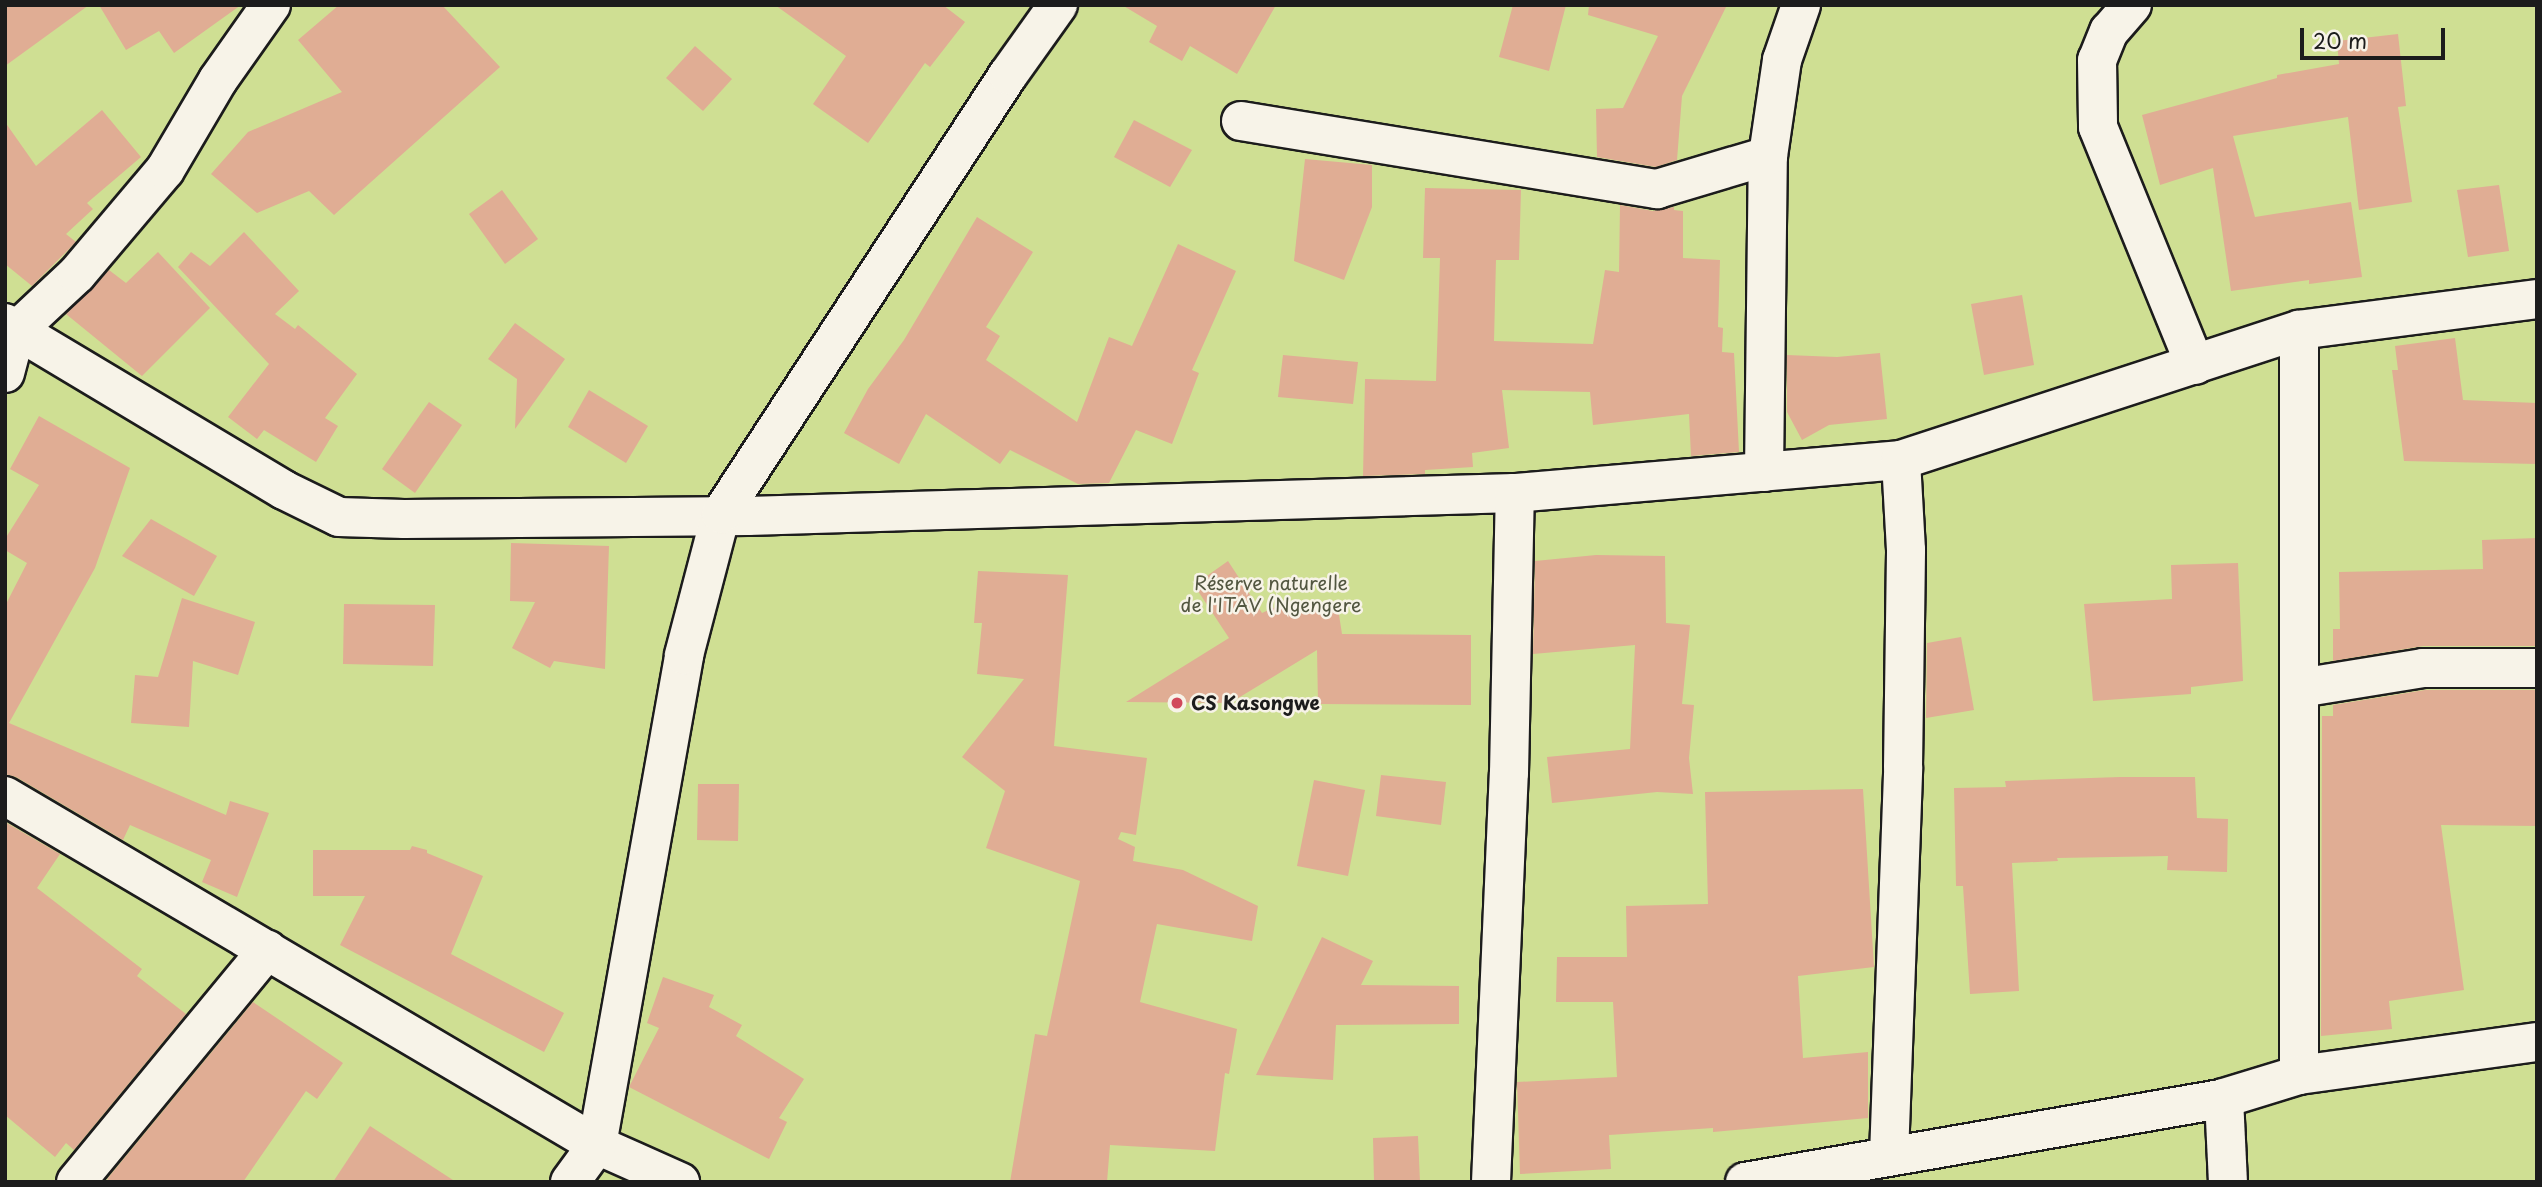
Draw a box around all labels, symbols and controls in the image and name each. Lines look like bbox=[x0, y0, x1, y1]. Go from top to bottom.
scale bar bbox=[2304, 14, 2449, 58]
text: 20 m bbox=[2313, 24, 2367, 56]
park label: Réserve naturelle de l'ITAV (Ngengere bbox=[1181, 572, 1361, 616]
place label: CS Kasongwe bbox=[1191, 692, 1320, 714]
marker: CS Kasongwe bbox=[1169, 695, 1185, 711]

